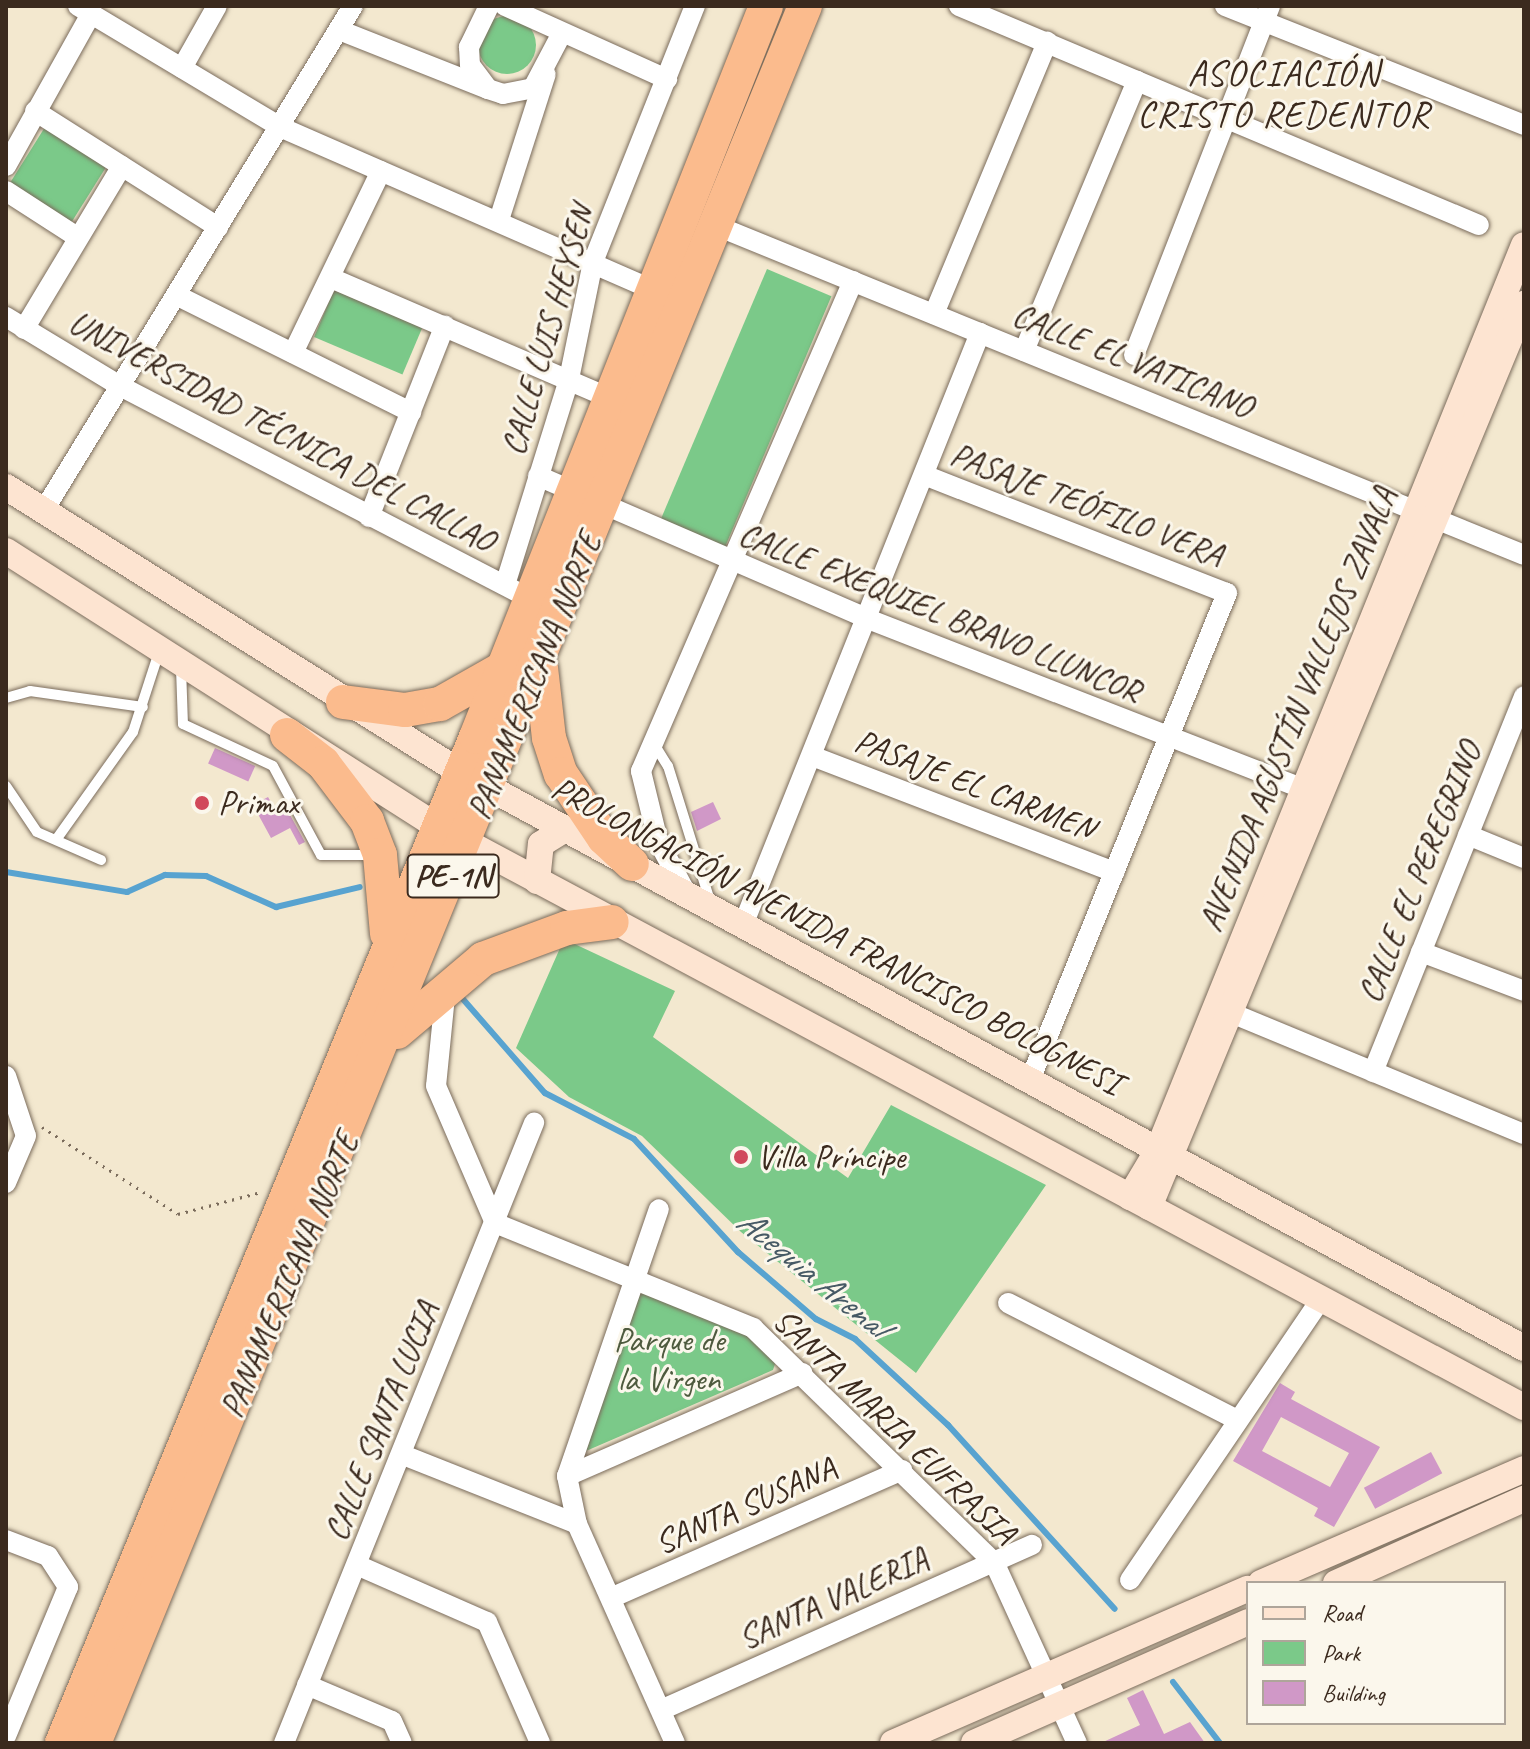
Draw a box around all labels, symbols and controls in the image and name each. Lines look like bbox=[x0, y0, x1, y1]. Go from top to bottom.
district label: ASOCIACIÓN CRISTO REDENTOR bbox=[1140, 51, 1428, 136]
street label: CALLE LUIS HEYSEN bbox=[492, 200, 602, 460]
street label: CALLE EL VATICANO bbox=[1007, 293, 1259, 427]
street label: UNIVERSIDAD TÉCNICA DEL CALLAO bbox=[63, 302, 501, 560]
street label: PASAJE TEÓFILO VERA bbox=[945, 433, 1229, 575]
street label: AVENIDA AGUSTÍN VALLEJOS ZAVALA bbox=[1190, 482, 1404, 936]
street label: CALLE EXEQUIEL BRAVO LLUNCOR bbox=[734, 513, 1146, 711]
street label: PANAMERICANA NORTE bbox=[458, 527, 610, 825]
street label: PASAJE EL CARMEN bbox=[849, 719, 1101, 849]
street label: CALLE EL PEREGRINO bbox=[1348, 735, 1490, 1009]
street label: PROLONGACIÓN AVENIDA FRANCISCO BOLOGNESI bbox=[546, 767, 1128, 1103]
place label: Primax bbox=[218, 783, 299, 823]
marker: Primax bbox=[193, 794, 211, 812]
road number: PE-1N bbox=[405, 848, 501, 904]
street label: PANAMERICANA NORTE bbox=[211, 1127, 367, 1423]
place label: Villa Príncipe bbox=[757, 1137, 905, 1177]
marker: Villa Príncipe bbox=[732, 1148, 750, 1166]
water label: Acequia Arenal bbox=[729, 1200, 895, 1346]
street label: CALLE SANTA LUCIA bbox=[315, 1296, 447, 1546]
street label: SANTA MARIA EUFRASIA bbox=[766, 1301, 1024, 1551]
park label: Parque de la Virgen bbox=[614, 1319, 724, 1398]
street label: SANTA SUSANA bbox=[648, 1447, 842, 1563]
street label: SANTA VALERIA bbox=[732, 1538, 934, 1658]
legend bbox=[1246, 1581, 1506, 1725]
text: Road bbox=[1322, 1598, 1362, 1628]
text: Park bbox=[1322, 1638, 1360, 1668]
text: Building bbox=[1322, 1678, 1385, 1708]

